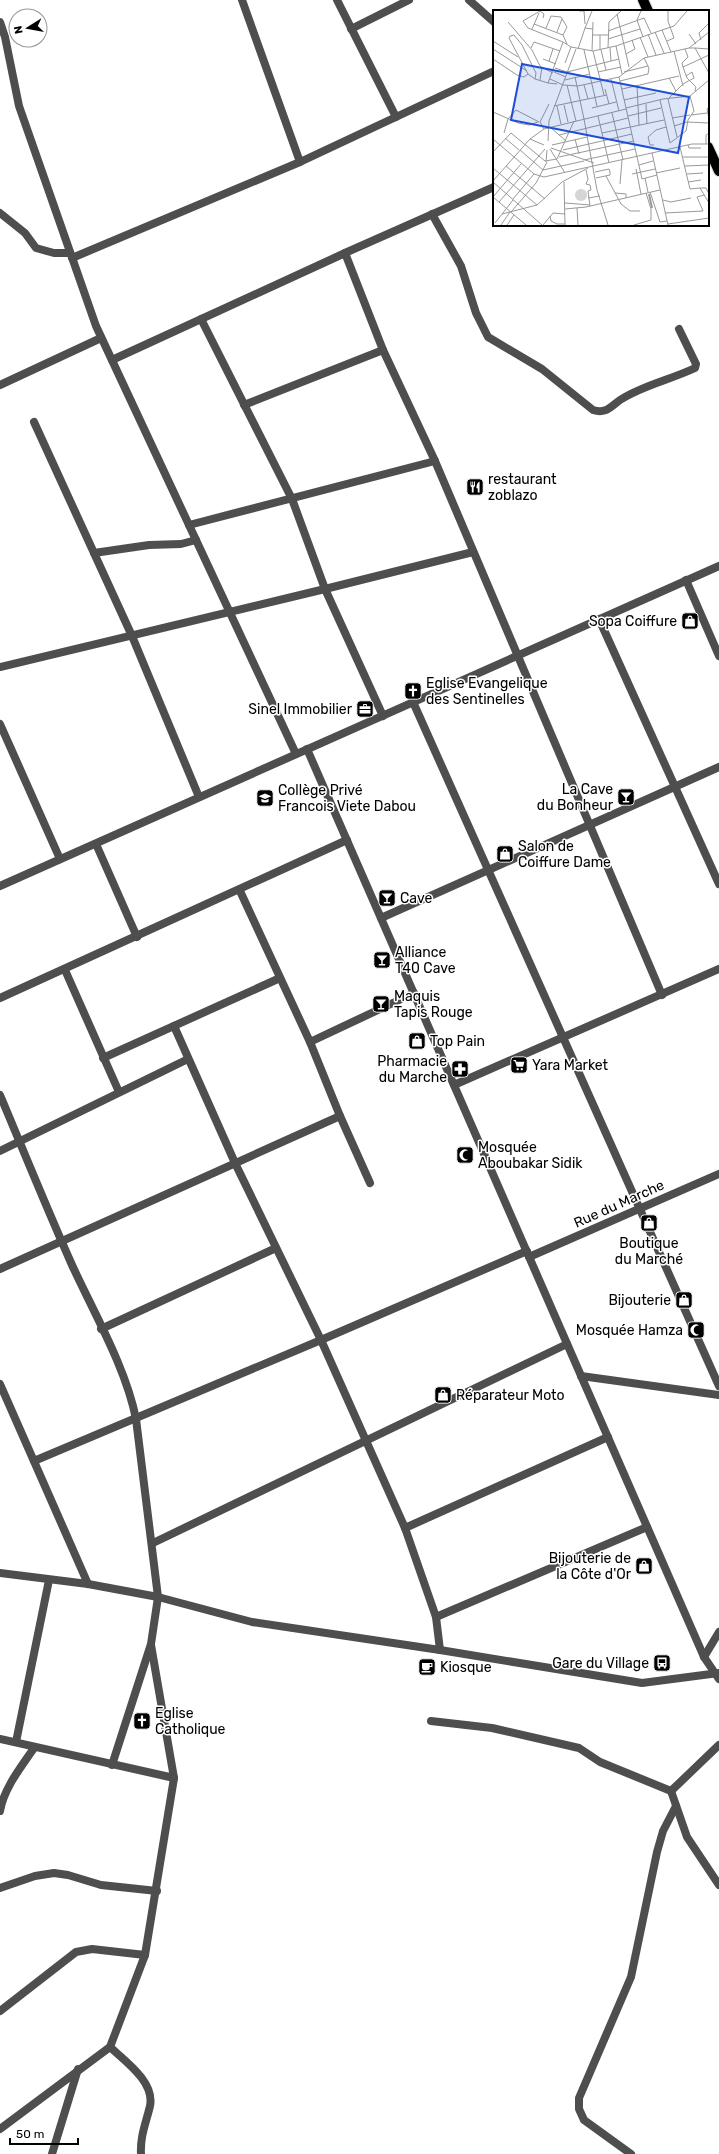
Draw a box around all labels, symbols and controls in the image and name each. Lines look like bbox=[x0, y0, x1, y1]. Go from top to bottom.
north arrow bbox=[8, 8, 48, 48]
inset map bbox=[493, 10, 709, 226]
text: N bbox=[12, 25, 26, 35]
place label: restaurant zoblazo bbox=[488, 471, 557, 504]
restaurant icon: restaurant zoblazo bbox=[465, 477, 485, 497]
shop icon: Sopa Coiffure bbox=[680, 611, 700, 631]
place label: Sopa Coiffure bbox=[589, 613, 677, 630]
place label: Eglise Evangelique des Sentinelles bbox=[426, 675, 548, 708]
church icon: Eglise Evangelique des Sentinelles bbox=[403, 681, 423, 701]
office icon: Sinel Immobilier bbox=[355, 699, 375, 719]
place label: Sinel Immobilier bbox=[248, 701, 353, 718]
place label: La Cave du Bonheur bbox=[537, 781, 614, 814]
place label: Collège Privé Francois Viete Dabou bbox=[278, 782, 416, 815]
bar icon: La Cave du Bonheur bbox=[616, 787, 636, 807]
school or university icon: Collège Privé Francois Viete Dabou bbox=[255, 788, 275, 808]
place label: Salon de Coiffure Dame bbox=[518, 838, 611, 871]
shop icon: Salon de Coiffure Dame bbox=[495, 844, 515, 864]
bar icon: Cave bbox=[377, 888, 397, 908]
place label: Cave bbox=[400, 890, 432, 907]
place label: Alliance T40 Cave bbox=[395, 944, 456, 977]
bar icon: Alliance T40 Cave bbox=[372, 950, 392, 970]
place label: Maquis Tapis Rouge bbox=[394, 988, 473, 1021]
bar icon: Maquis Tapis Rouge bbox=[371, 994, 391, 1014]
shop icon: Top Pain bbox=[407, 1031, 427, 1051]
place label: Top Pain bbox=[430, 1033, 485, 1050]
place label: Pharmacie du Marche bbox=[377, 1053, 447, 1086]
supermarket icon: Yara Market bbox=[509, 1055, 529, 1075]
place label: Yara Market bbox=[532, 1057, 609, 1074]
pharmacy icon: Pharmacie du Marche bbox=[450, 1059, 470, 1079]
place label: Mosquée Aboubakar Sidik bbox=[478, 1139, 583, 1172]
mosque icon: Mosquée Aboubakar Sidik bbox=[455, 1145, 475, 1165]
street label: Rue du Marche bbox=[571, 1176, 667, 1232]
shop icon: Boutique du Marché bbox=[639, 1213, 659, 1233]
place label: Boutique du Marché bbox=[615, 1235, 683, 1268]
shop icon: Bijouterie bbox=[674, 1290, 694, 1310]
place label: Bijouterie bbox=[608, 1292, 671, 1309]
mosque icon: Mosquée Hamza bbox=[686, 1320, 706, 1340]
place label: Mosquée Hamza bbox=[576, 1322, 683, 1339]
shop icon: Réparateur Moto bbox=[433, 1385, 453, 1405]
place label: Réparateur Moto bbox=[456, 1387, 565, 1404]
place label: Bijouterie de la Côte d'Or bbox=[549, 1550, 632, 1583]
shop icon: Bijouterie de la Côte d'Or bbox=[634, 1556, 654, 1576]
bus stop icon: Gare du Village bbox=[652, 1653, 672, 1673]
place label: Gare du Village bbox=[552, 1655, 649, 1672]
cafe icon: Kiosque bbox=[417, 1657, 437, 1677]
place label: Kiosque bbox=[440, 1659, 492, 1676]
place label: Eglise Catholique bbox=[155, 1705, 226, 1738]
church icon: Eglise Catholique bbox=[132, 1711, 152, 1731]
scale bar bbox=[10, 2120, 78, 2146]
text: 50 m bbox=[16, 2127, 44, 2141]

